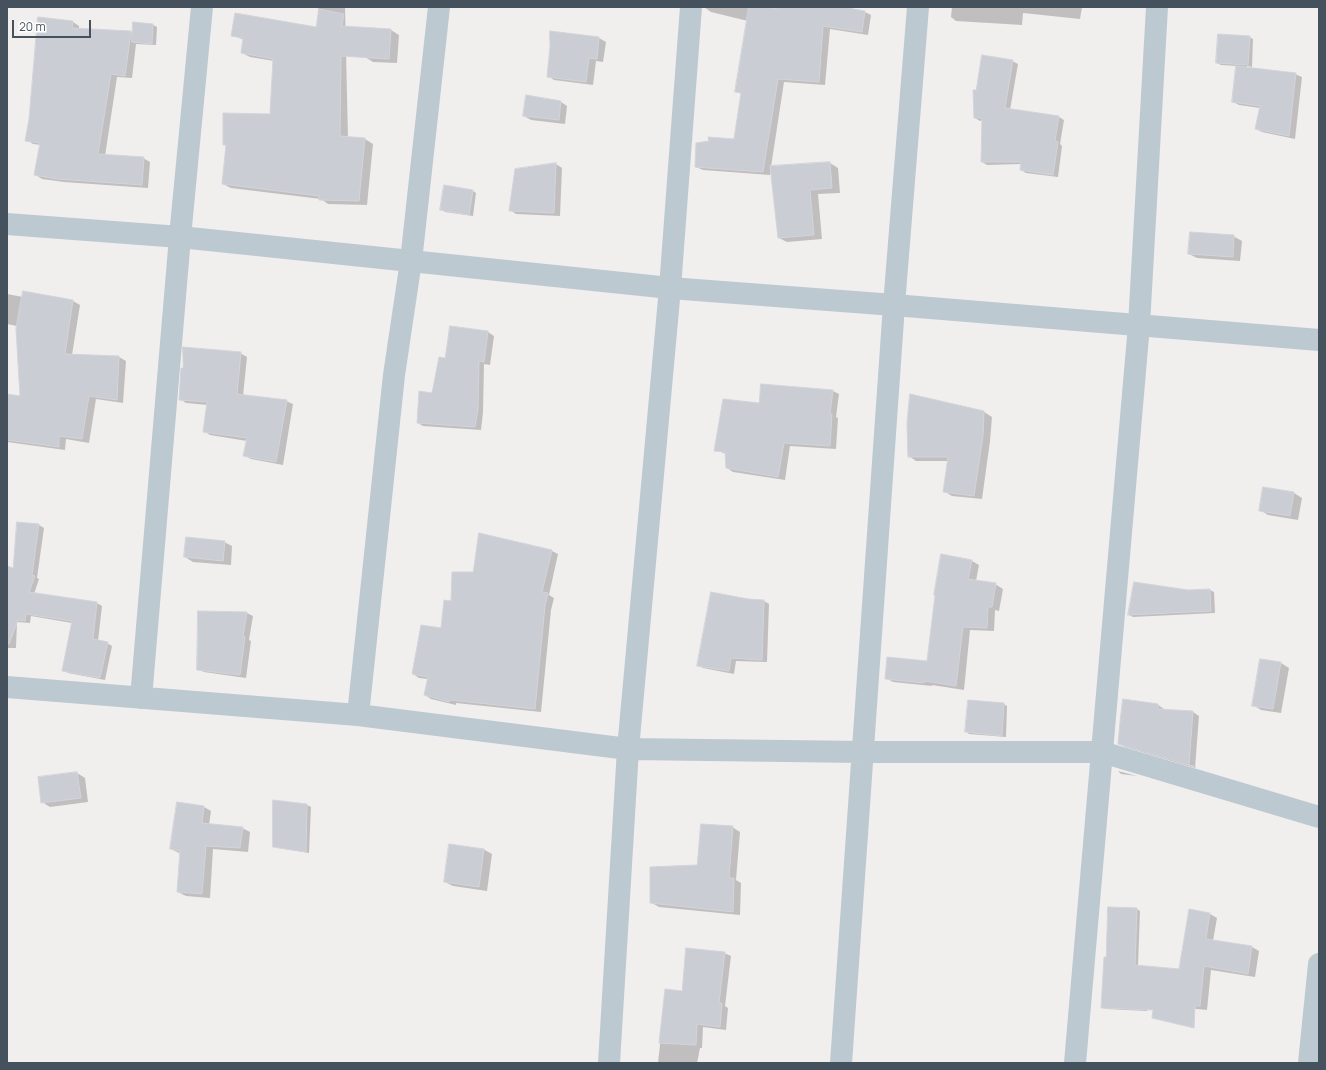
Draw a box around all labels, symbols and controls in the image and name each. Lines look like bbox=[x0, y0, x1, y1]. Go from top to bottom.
scale bar bbox=[14, 12, 93, 38]
text: 20 m bbox=[19, 18, 46, 35]

